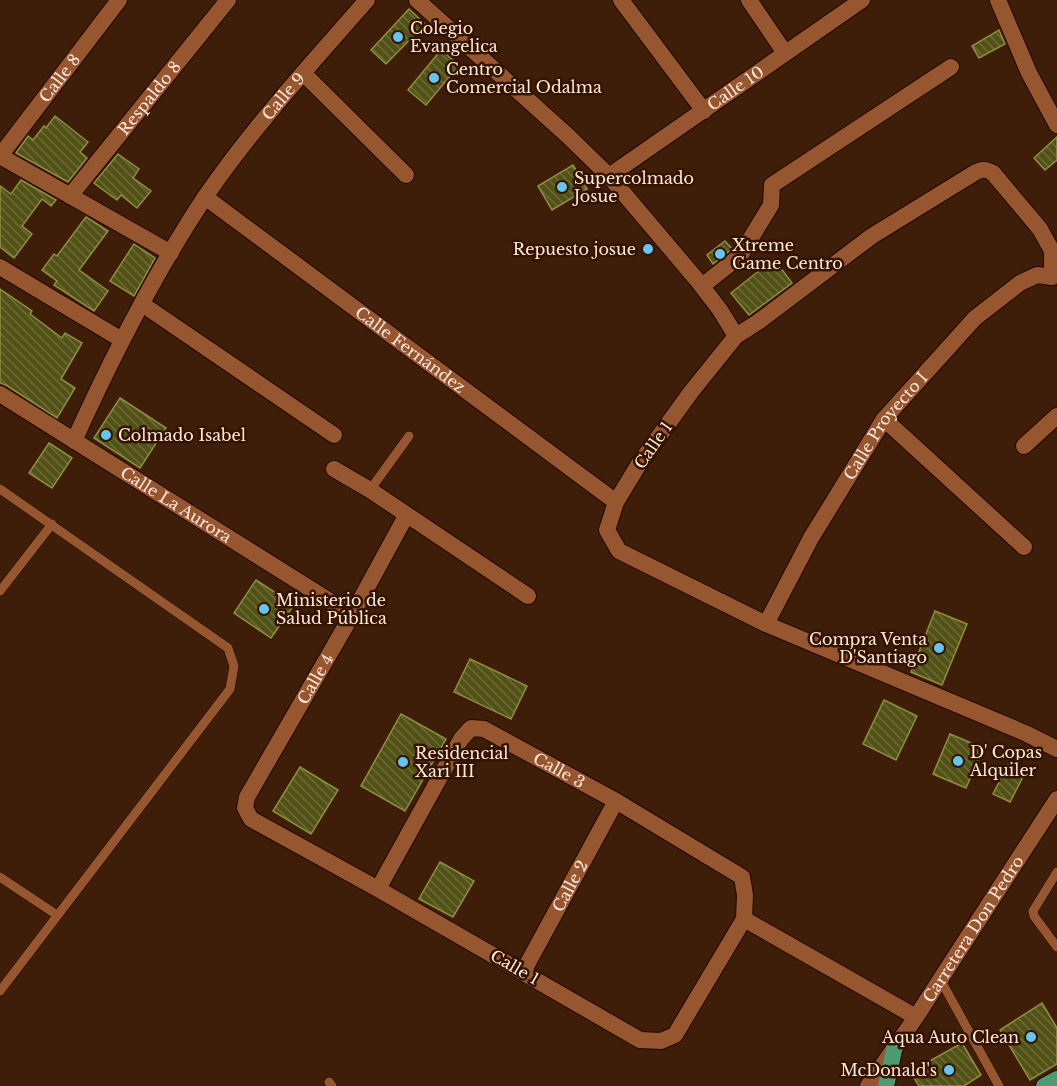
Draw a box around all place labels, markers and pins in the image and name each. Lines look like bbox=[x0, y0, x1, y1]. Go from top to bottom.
place label: Colegio Evangelica bbox=[410, 18, 498, 56]
marker: Colegio Evangelica bbox=[391, 30, 405, 44]
place label: Centro Comercial Odalma bbox=[446, 59, 602, 97]
marker: Centro Comercial Odalma bbox=[427, 71, 441, 85]
place label: Supercolmado Josue bbox=[572, 168, 694, 206]
marker: Supercolmado Josue bbox=[555, 180, 569, 194]
place label: Xtreme Game Centro bbox=[732, 235, 843, 273]
place label: Repuesto josue bbox=[513, 239, 636, 259]
marker: Repuesto josue bbox=[641, 242, 655, 256]
marker: Xtreme Game Centro bbox=[713, 247, 727, 261]
place label: Colmado Isabel bbox=[118, 425, 246, 445]
marker: Colmado Isabel bbox=[99, 428, 113, 442]
place label: Ministerio de Salud Pública bbox=[276, 590, 387, 628]
marker: Ministerio de Salud Pública bbox=[257, 602, 271, 616]
place label: Compra Venta D'Santiago bbox=[809, 629, 927, 667]
marker: Compra Venta D'Santiago bbox=[932, 641, 946, 655]
place label: D' Copas Alquiler bbox=[969, 742, 1042, 780]
place label: Residencial Xari III bbox=[415, 743, 508, 781]
marker: D' Copas Alquiler bbox=[951, 754, 965, 768]
marker: Residencial Xari III bbox=[396, 755, 410, 769]
place label: Aqua Auto Clean bbox=[881, 1027, 1019, 1047]
marker: Aqua Auto Clean bbox=[1024, 1030, 1038, 1044]
place label: McDonald's bbox=[840, 1060, 937, 1080]
marker: McDonald's bbox=[942, 1063, 956, 1077]

